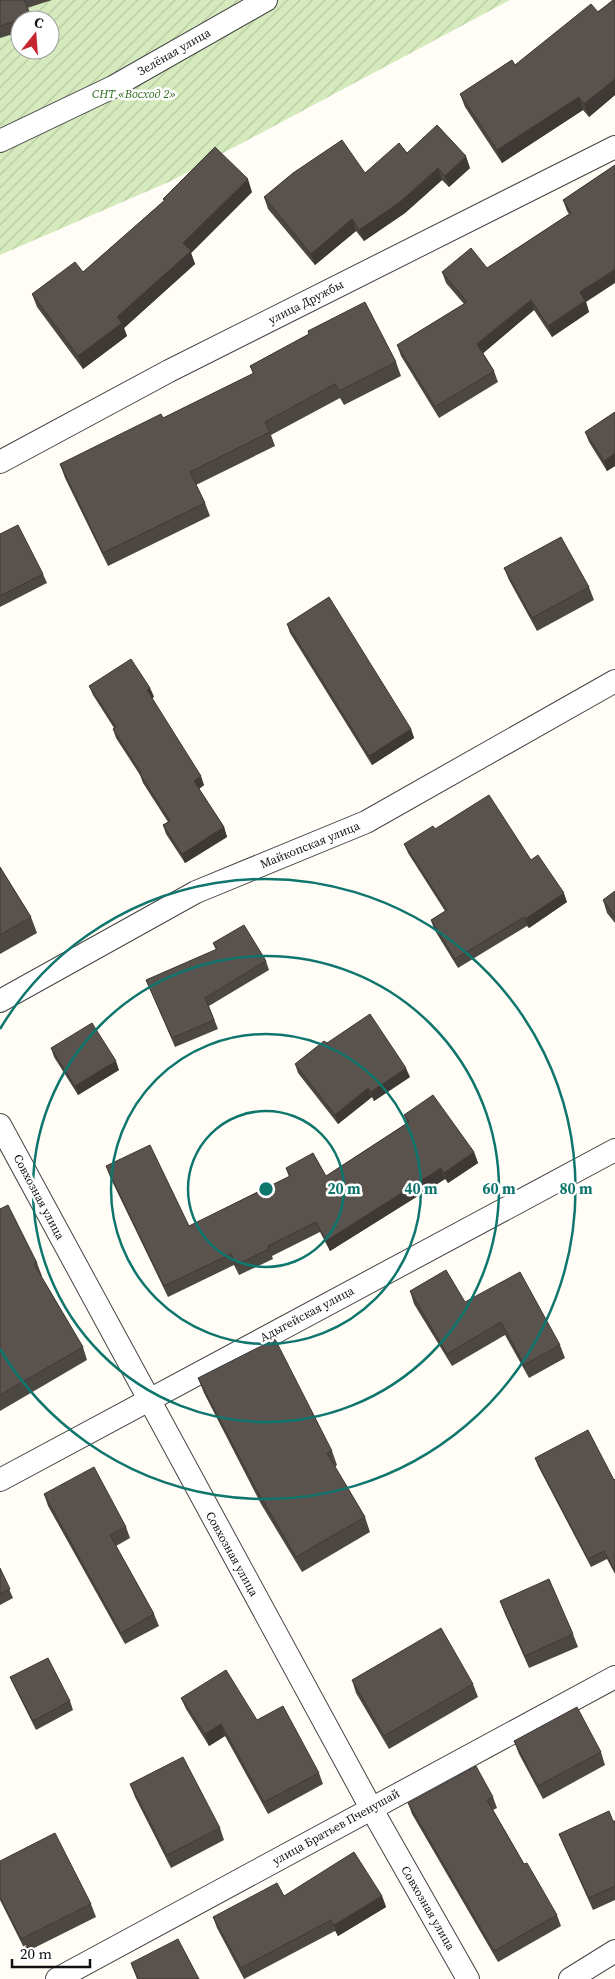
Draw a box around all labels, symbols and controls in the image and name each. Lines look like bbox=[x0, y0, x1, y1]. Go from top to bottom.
north arrow bbox=[10, 10, 60, 60]
text: С bbox=[32, 12, 46, 33]
street label: Зелёная улица bbox=[134, 24, 214, 79]
park label: СНТ «Восход 2» bbox=[92, 86, 176, 102]
street label: улица Дружбы bbox=[266, 276, 346, 328]
street label: Майкопская улица bbox=[258, 817, 363, 872]
street label: Совхозная улица bbox=[10, 1151, 69, 1243]
text: 20 m bbox=[327, 1178, 361, 1199]
text: 40 m bbox=[404, 1178, 438, 1199]
text: 60 m bbox=[482, 1178, 516, 1199]
text: 80 m bbox=[559, 1178, 593, 1199]
centre of rings bbox=[257, 1180, 275, 1198]
street label: Адыгейская улица bbox=[257, 1282, 358, 1346]
street label: Совхозная улица bbox=[202, 1509, 262, 1600]
street label: улица Братьев Пченушай bbox=[269, 1785, 403, 1869]
street label: Совхозная улица bbox=[397, 1863, 459, 1954]
scale bar bbox=[12, 1936, 90, 1968]
text: 20 m bbox=[20, 1943, 52, 1964]

